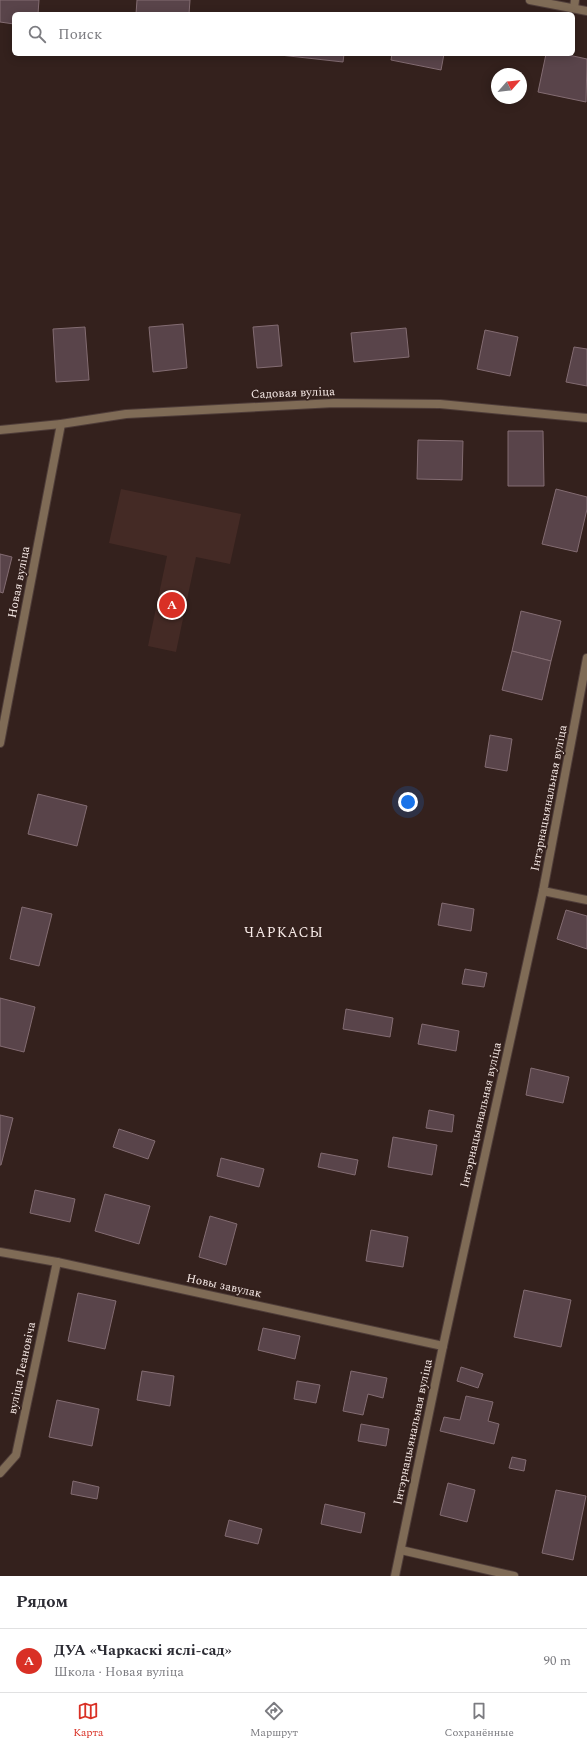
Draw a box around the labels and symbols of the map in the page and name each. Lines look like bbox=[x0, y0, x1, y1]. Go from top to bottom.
north arrow bbox=[491, 68, 527, 104]
street label: Садовая вуліца bbox=[251, 382, 336, 404]
street label: Новая вуліца bbox=[3, 544, 35, 620]
pin: A bbox=[159, 590, 185, 620]
street label: Інтэрнацыянальная вуліца bbox=[525, 723, 573, 873]
your location bbox=[398, 792, 418, 812]
district label: ЧАРКАСЫ bbox=[244, 922, 324, 943]
street label: Інтэрнацыянальная вуліца bbox=[455, 1040, 507, 1190]
street label: Новы завулак bbox=[185, 1269, 264, 1303]
street label: вуліца Леановіча bbox=[3, 1320, 41, 1416]
street label: Інтэрнацыянальная вуліца bbox=[388, 1357, 438, 1507]

